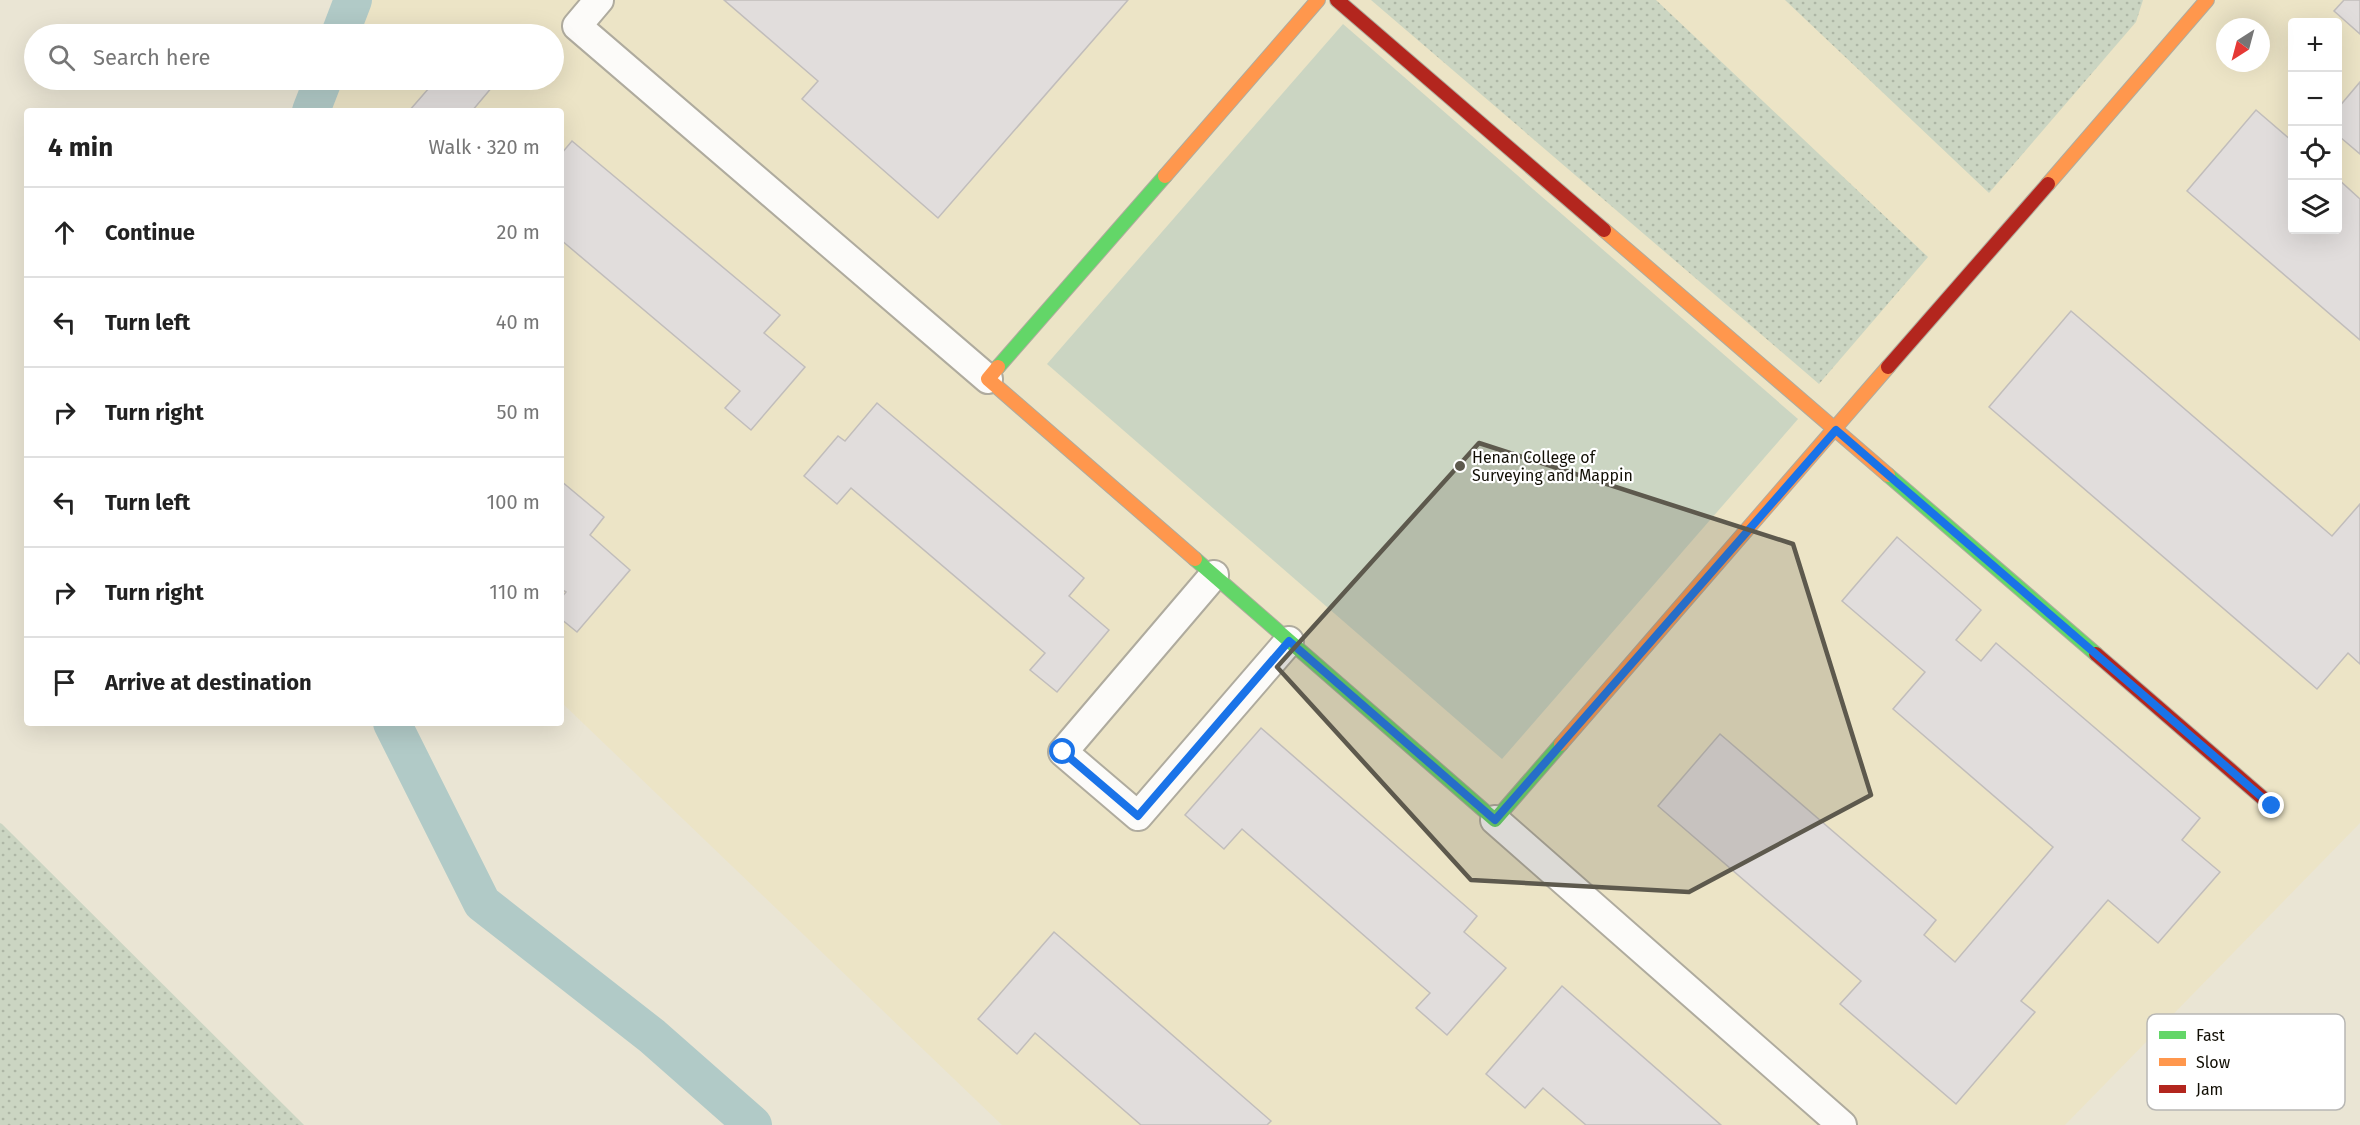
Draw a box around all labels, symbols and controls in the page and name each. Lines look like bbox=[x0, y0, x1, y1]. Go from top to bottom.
north arrow bbox=[2216, 18, 2270, 72]
map controls bbox=[2288, 18, 2342, 234]
button: + bbox=[2288, 18, 2342, 72]
search box bbox=[24, 24, 564, 90]
icon: search bbox=[45, 41, 78, 74]
text: Search here bbox=[93, 44, 211, 71]
button: − bbox=[2288, 72, 2342, 126]
button: locate bbox=[2288, 126, 2342, 180]
text: 4 min bbox=[48, 132, 113, 163]
text: Walk · 320 m bbox=[429, 135, 540, 159]
button: layers bbox=[2288, 180, 2342, 234]
icon: ahead bbox=[48, 216, 81, 249]
text: Continue bbox=[105, 219, 195, 246]
text: 20 m bbox=[497, 220, 540, 244]
icon: left bbox=[48, 306, 81, 339]
text: Turn left bbox=[105, 309, 190, 336]
text: 40 m bbox=[496, 310, 540, 334]
icon: right bbox=[48, 396, 81, 429]
text: Turn right bbox=[105, 399, 204, 426]
text: 50 m bbox=[496, 400, 540, 424]
place label: Henan College of Surveying and Mappin bbox=[1472, 448, 1633, 485]
marker: Henan College of Surveying and Mappin bbox=[1453, 459, 1467, 473]
icon: left bbox=[48, 486, 81, 519]
text: Turn left bbox=[105, 489, 190, 516]
text: 100 m bbox=[487, 490, 540, 514]
icon: right bbox=[48, 576, 81, 609]
text: Turn right bbox=[105, 579, 204, 606]
text: 110 m bbox=[489, 580, 540, 604]
icon: arrive bbox=[48, 666, 81, 699]
text: Arrive at destination bbox=[105, 669, 312, 696]
route start bbox=[1049, 738, 1075, 764]
route end bbox=[2258, 792, 2284, 818]
legend bbox=[2147, 1014, 2345, 1110]
text: Fast bbox=[2196, 1026, 2225, 1045]
text: Slow bbox=[2196, 1053, 2231, 1072]
text: Jam bbox=[2196, 1080, 2223, 1099]

